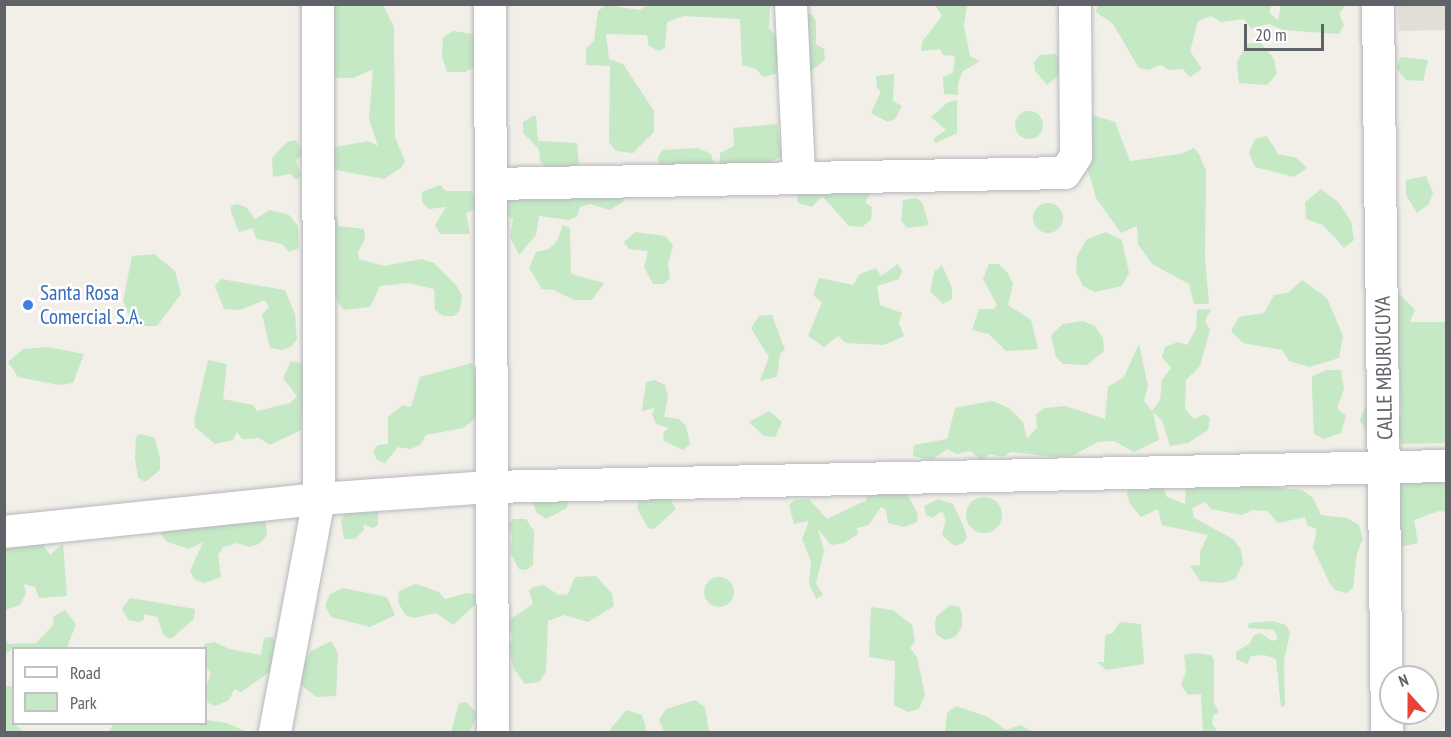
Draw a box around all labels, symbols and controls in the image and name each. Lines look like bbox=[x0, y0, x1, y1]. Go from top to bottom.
scale bar bbox=[1247, 12, 1326, 50]
text: 20 m bbox=[1255, 23, 1287, 46]
place label: Santa Rosa Comercial S.A. bbox=[40, 280, 143, 330]
street label: CALLE MBURUCUYA bbox=[1370, 296, 1398, 440]
marker: Santa Rosa Comercial S.A. bbox=[21, 298, 35, 312]
legend bbox=[12, 647, 207, 725]
text: Road bbox=[70, 661, 101, 684]
north arrow bbox=[1379, 665, 1439, 725]
text: N bbox=[1396, 669, 1411, 691]
text: Park bbox=[70, 691, 97, 714]

